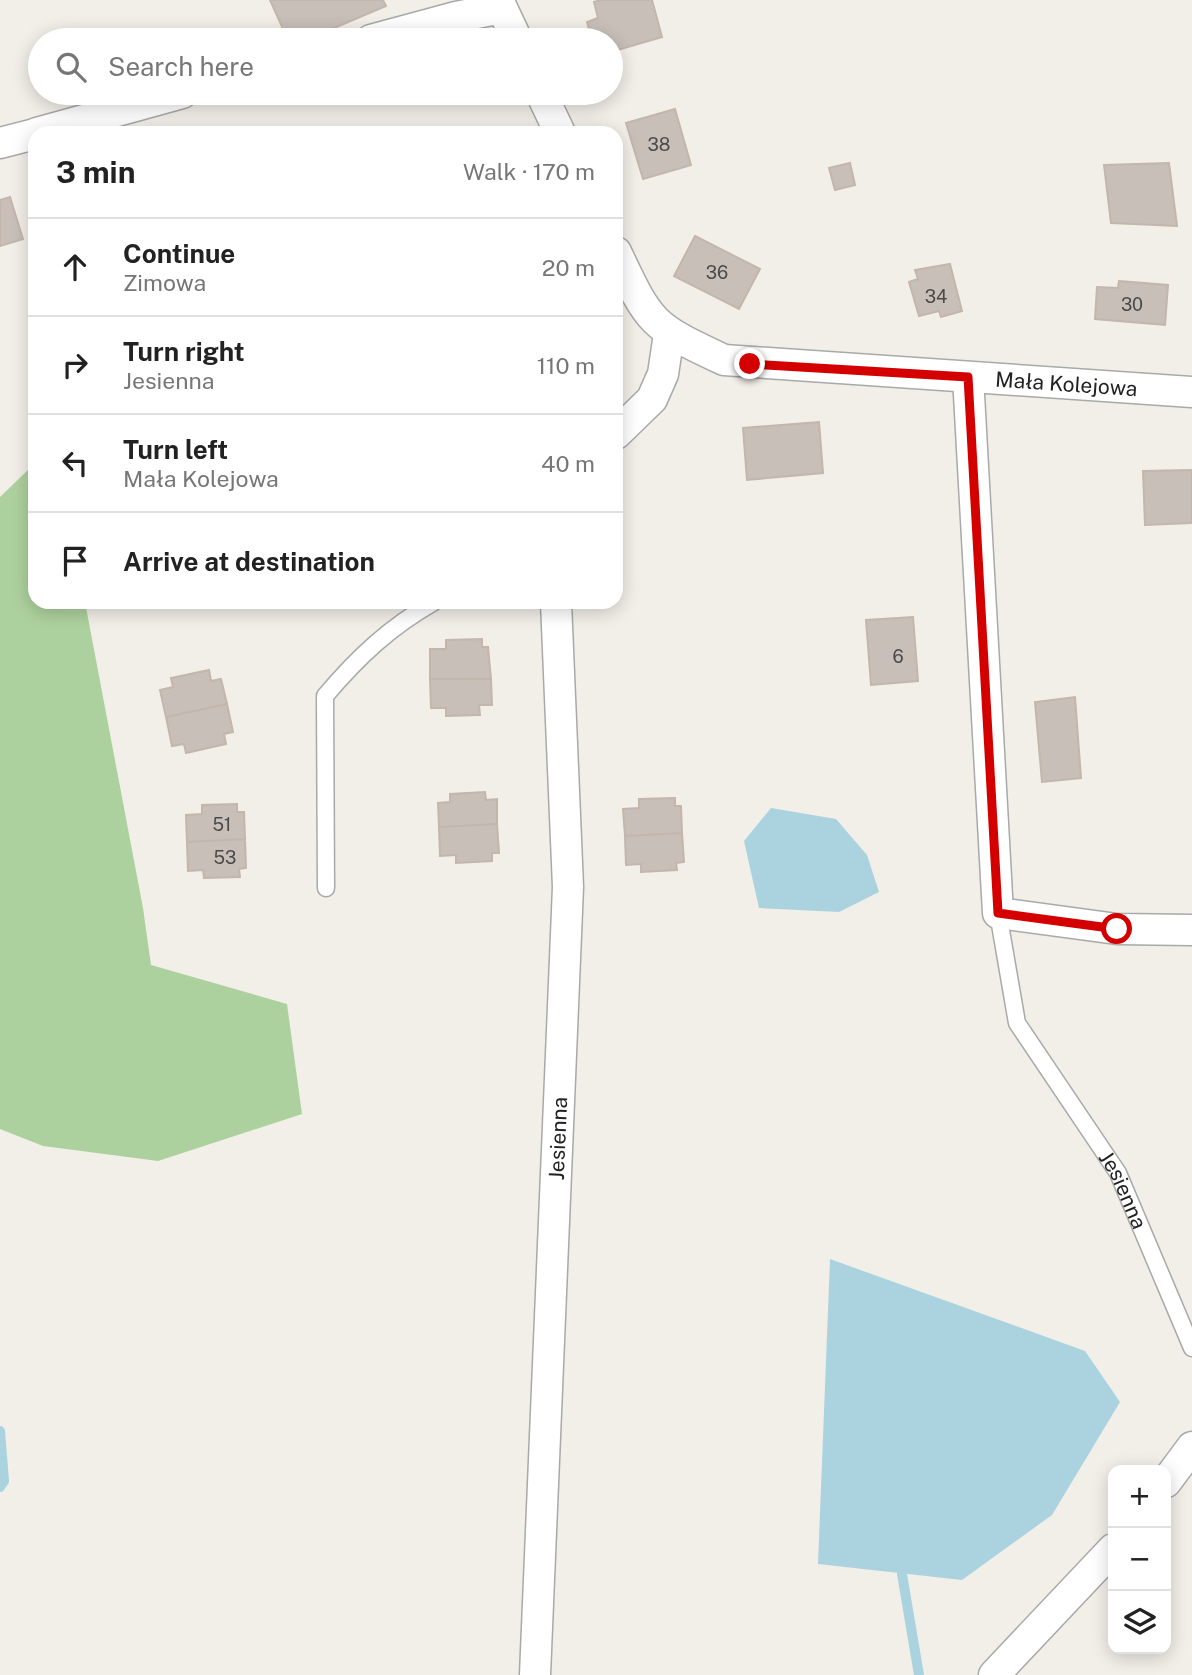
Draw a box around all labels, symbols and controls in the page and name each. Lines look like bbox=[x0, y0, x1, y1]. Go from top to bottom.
search box bbox=[28, 28, 623, 105]
icon: search bbox=[52, 48, 90, 86]
text: Search here bbox=[108, 51, 254, 82]
house number: 38 bbox=[648, 134, 670, 155]
text: 3 min bbox=[56, 154, 135, 190]
text: Walk · 170 m bbox=[463, 158, 595, 185]
text: Continue bbox=[123, 238, 235, 269]
icon: ahead bbox=[56, 248, 94, 286]
text: 20 m bbox=[542, 254, 595, 281]
house number: 36 bbox=[706, 262, 728, 283]
text: Zimowa bbox=[123, 269, 206, 296]
house number: 34 bbox=[925, 286, 947, 307]
house number: 30 bbox=[1121, 294, 1143, 315]
text: Turn right bbox=[123, 336, 245, 367]
icon: right bbox=[56, 346, 94, 384]
route end bbox=[734, 348, 765, 379]
text: 110 m bbox=[537, 352, 595, 379]
street label: Mała Kolejowa bbox=[995, 366, 1138, 401]
text: Jesienna bbox=[123, 367, 214, 394]
text: Turn left bbox=[123, 434, 228, 465]
icon: left bbox=[56, 444, 94, 482]
text: 40 m bbox=[541, 450, 595, 477]
text: Mała Kolejowa bbox=[123, 465, 279, 492]
icon: arrive bbox=[56, 542, 94, 580]
text: Arrive at destination bbox=[123, 546, 375, 577]
house number: 6 bbox=[892, 646, 904, 667]
house number: 51 bbox=[213, 814, 231, 835]
house number: 53 bbox=[214, 847, 236, 868]
route start bbox=[1101, 913, 1132, 944]
street label: Jesienna bbox=[543, 1096, 572, 1181]
street label: Jesienna bbox=[1094, 1146, 1153, 1233]
map controls bbox=[1108, 1465, 1171, 1654]
button: + bbox=[1108, 1465, 1171, 1528]
button: − bbox=[1108, 1528, 1171, 1591]
button: layers bbox=[1108, 1591, 1171, 1654]

